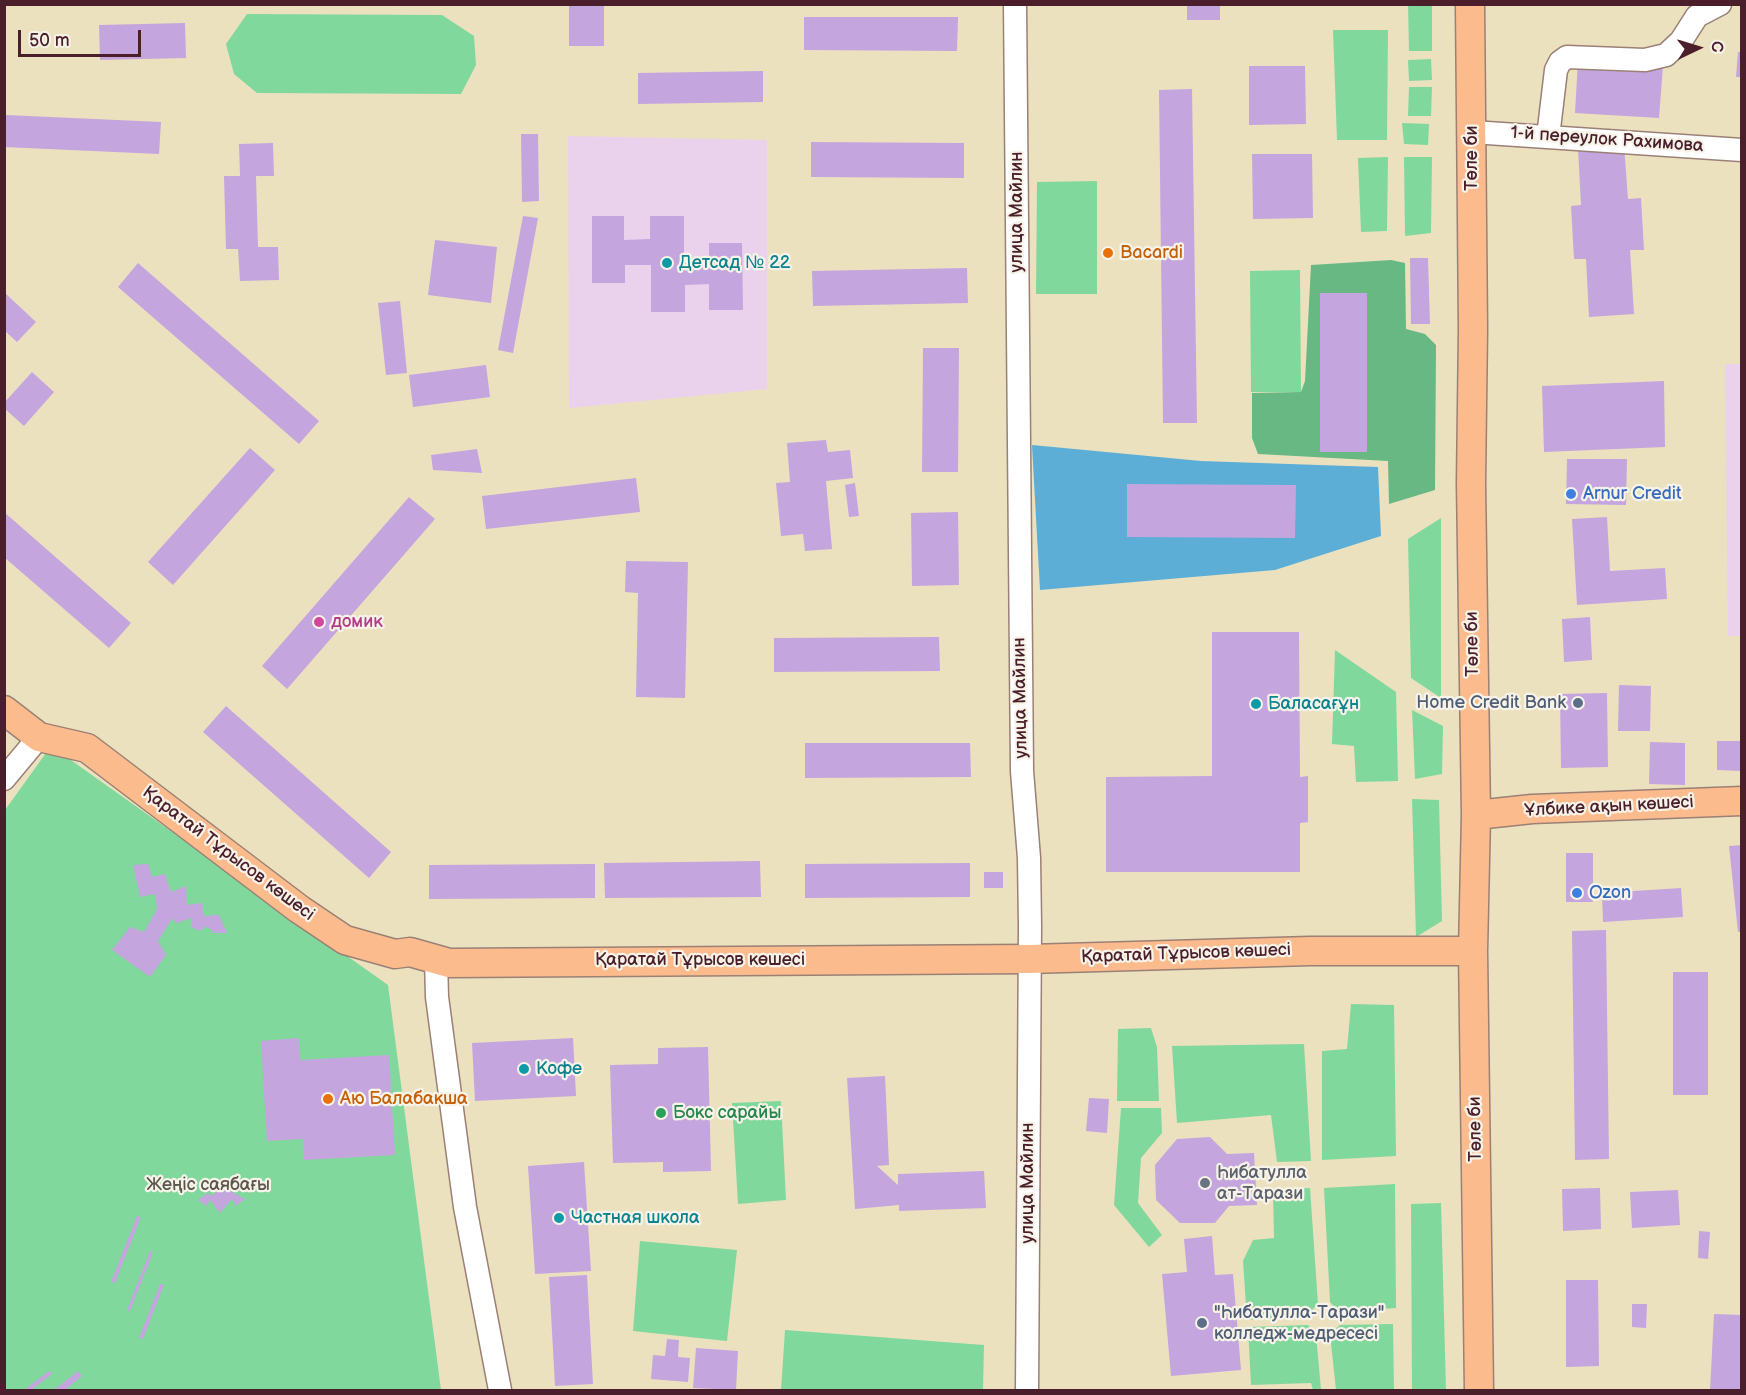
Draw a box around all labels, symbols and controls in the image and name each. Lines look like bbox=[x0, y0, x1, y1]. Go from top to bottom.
scale bar bbox=[21, 18, 144, 56]
north arrow bbox=[1668, 18, 1728, 78]
text: 50 m bbox=[29, 30, 70, 51]
text: С bbox=[1707, 40, 1726, 53]
street label: 1-й переулок Рахимова bbox=[1510, 122, 1704, 158]
street label: Төле би bbox=[1461, 125, 1483, 191]
street label: улица Майлин bbox=[1006, 151, 1028, 273]
place label: Bacardi bbox=[1120, 242, 1183, 264]
marker: Bacardi bbox=[1101, 246, 1115, 260]
place label: Детсад № 22 bbox=[679, 252, 790, 274]
marker: Детсад № 22 bbox=[660, 256, 674, 270]
place label: Arnur Credit bbox=[1583, 483, 1682, 505]
marker: Arnur Credit bbox=[1564, 487, 1578, 501]
place label: домик bbox=[331, 611, 383, 633]
street label: Төле би bbox=[1462, 611, 1484, 677]
marker: домик bbox=[312, 615, 326, 629]
street label: улица Майлин bbox=[1009, 637, 1033, 759]
place label: Home Credit Bank bbox=[1416, 692, 1566, 714]
place label: Баласағұн bbox=[1268, 693, 1359, 715]
marker: Home Credit Bank bbox=[1571, 696, 1585, 710]
marker: Баласағұн bbox=[1249, 697, 1263, 711]
street label: Қаратай Тұрысов көшесі bbox=[138, 782, 318, 926]
street label: Ұлбике ақын көшесі bbox=[1524, 792, 1694, 822]
place label: Ozon bbox=[1589, 882, 1631, 904]
marker: Ozon bbox=[1570, 886, 1584, 900]
street label: Қаратай Тұрысов көшесі bbox=[1081, 940, 1291, 968]
street label: Қаратай Тұрысов көшесі bbox=[595, 949, 805, 971]
place label: Кофе bbox=[536, 1058, 582, 1080]
marker: Кофе bbox=[517, 1062, 531, 1076]
place label: Аю Балабакша bbox=[340, 1088, 468, 1110]
marker: Аю Балабакша bbox=[321, 1092, 335, 1106]
street label: Төле би bbox=[1465, 1096, 1487, 1162]
place label: Бокс сарайы bbox=[673, 1102, 781, 1124]
marker: Бокс сарайы bbox=[654, 1106, 668, 1120]
street label: улица Майлин bbox=[1017, 1122, 1039, 1244]
place label: Һибатулла ат-Тарази bbox=[1217, 1162, 1307, 1204]
park label: Жеңіс саябағы bbox=[146, 1174, 270, 1196]
marker: Һибатулла ат-Тарази bbox=[1198, 1176, 1212, 1190]
place label: Частная школа bbox=[571, 1207, 700, 1229]
marker: Частная школа bbox=[552, 1211, 566, 1225]
place label: "Һибатулла-Тарази" колледж-медресесі bbox=[1214, 1302, 1385, 1344]
marker: "Һибатулла-Тарази" колледж-медресесі bbox=[1195, 1316, 1209, 1330]

